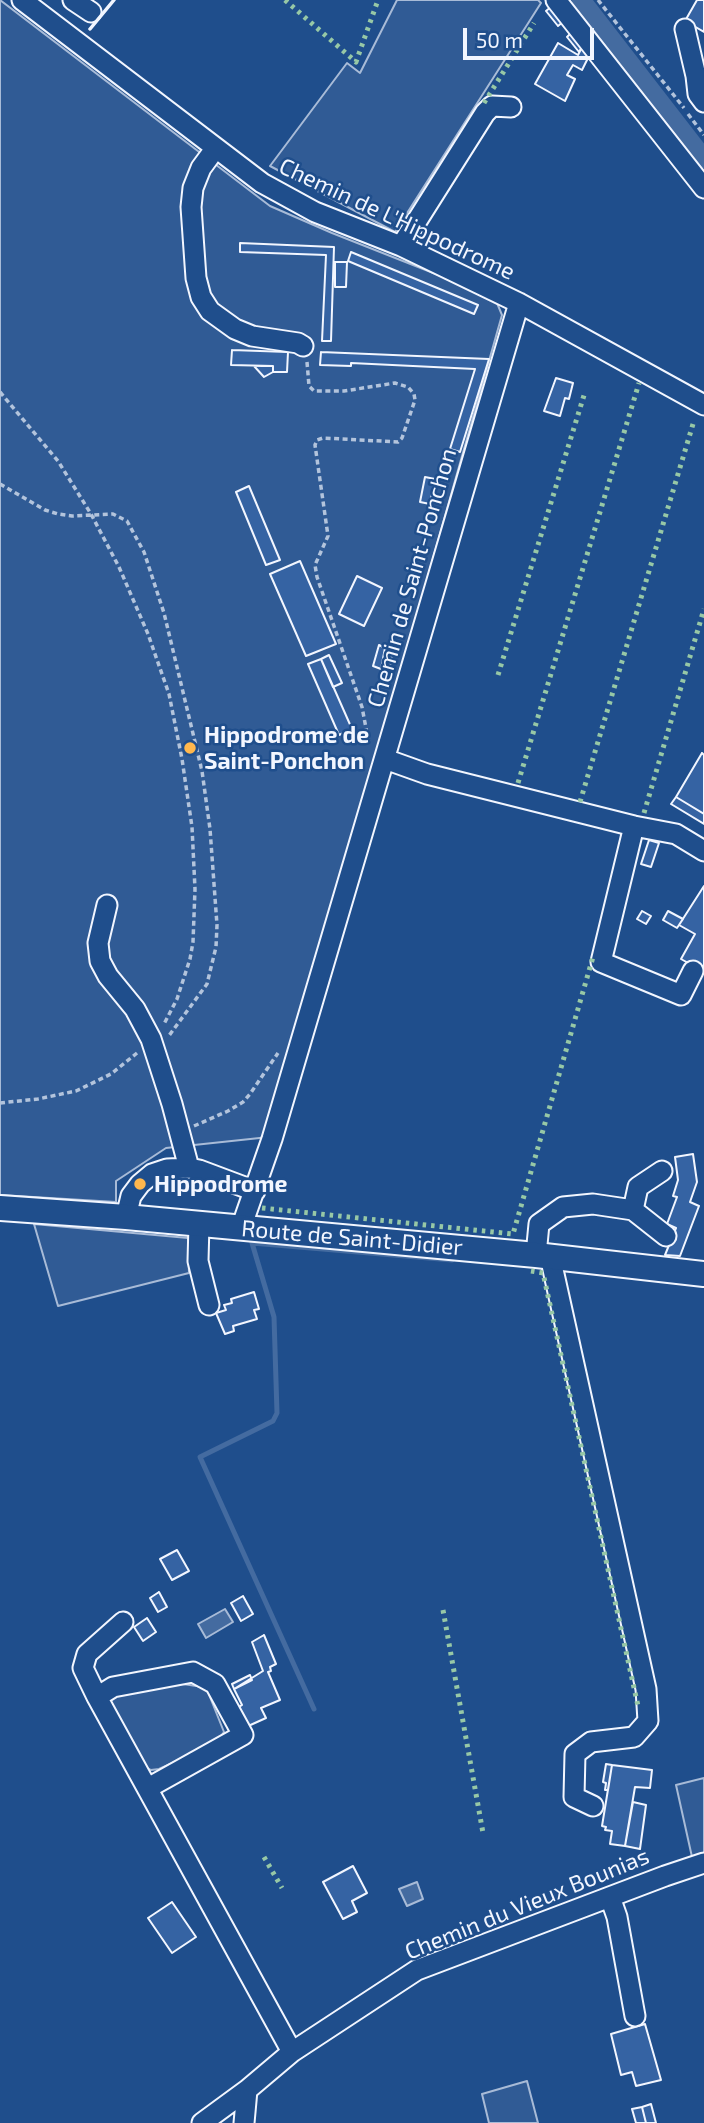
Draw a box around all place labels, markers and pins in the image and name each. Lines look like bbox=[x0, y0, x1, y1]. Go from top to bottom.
place label: Hippodrome de Saint-Ponchon bbox=[204, 721, 369, 775]
marker: Hippodrome de Saint-Ponchon bbox=[182, 740, 198, 756]
place label: Hippodrome bbox=[154, 1170, 288, 1198]
marker: Hippodrome bbox=[132, 1176, 148, 1192]

